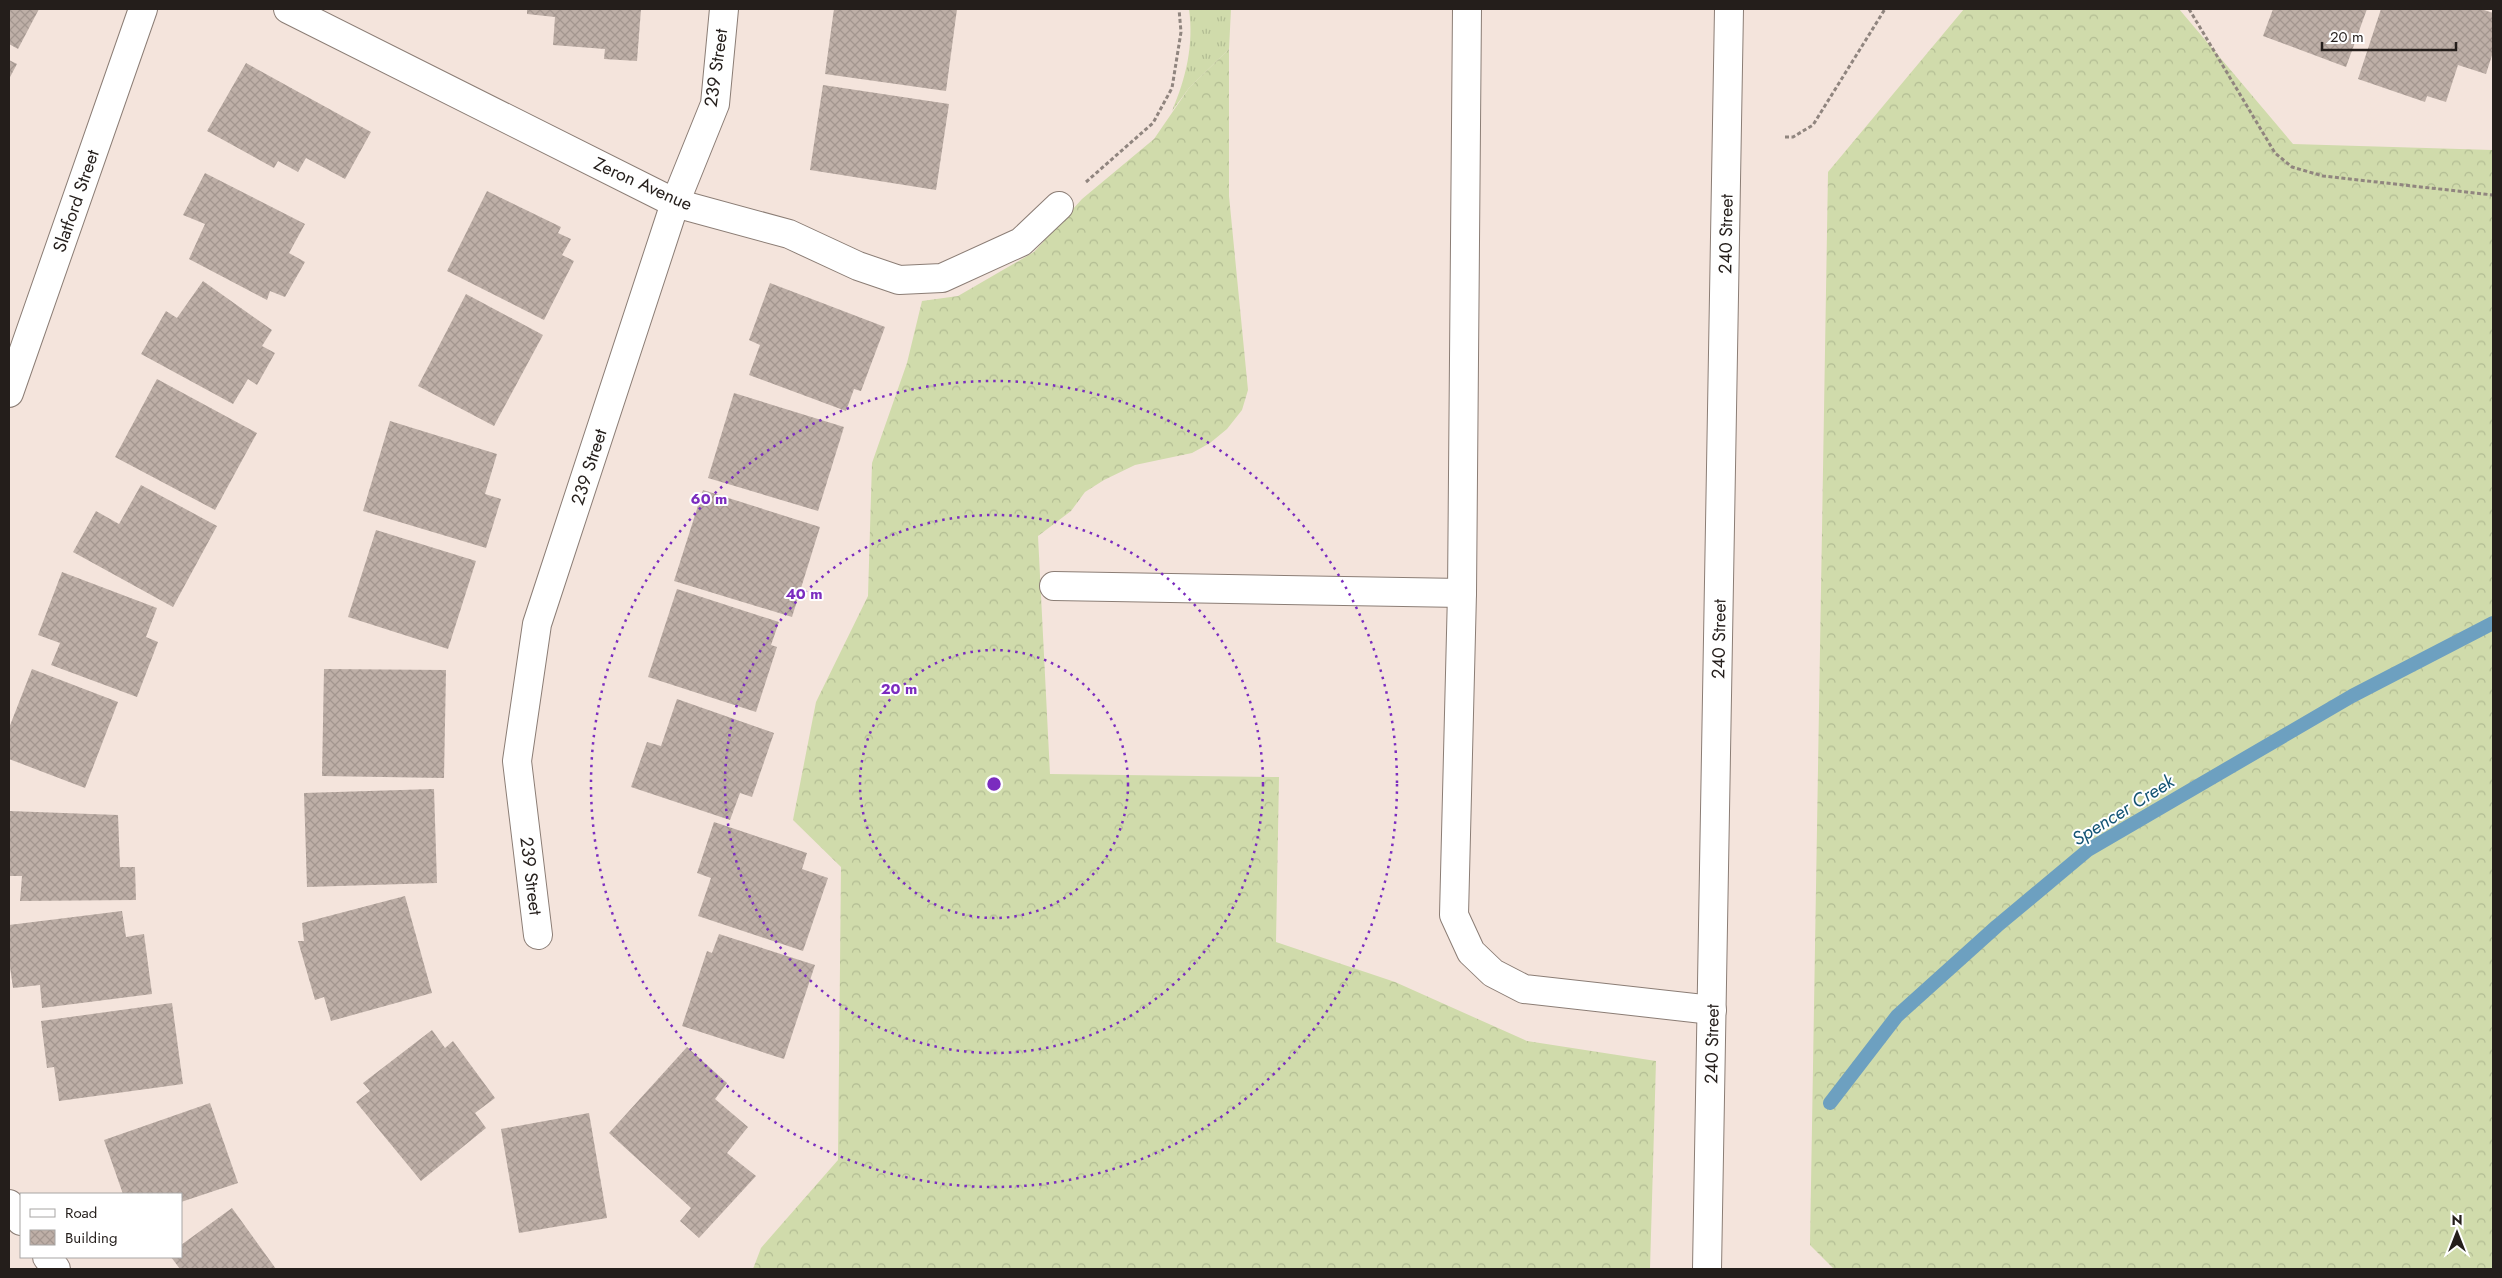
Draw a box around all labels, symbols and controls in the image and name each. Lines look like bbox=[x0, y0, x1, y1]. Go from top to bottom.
scale bar bbox=[2322, 20, 2456, 52]
text: 20 m bbox=[2330, 26, 2364, 48]
street label: 239 Street bbox=[698, 27, 734, 109]
street label: Slatford Street bbox=[46, 146, 106, 256]
street label: Zeron Avenue bbox=[590, 151, 696, 217]
street label: 240 Street bbox=[1712, 193, 1740, 274]
street label: 239 Street bbox=[564, 425, 614, 508]
text: 60 m bbox=[691, 488, 727, 510]
text: 40 m bbox=[785, 583, 823, 605]
street label: 240 Street bbox=[1705, 598, 1733, 679]
text: 20 m bbox=[881, 678, 917, 700]
water label: Spencer Creek bbox=[2067, 767, 2180, 852]
centre of rings bbox=[985, 775, 1003, 793]
street label: 239 Street bbox=[513, 835, 549, 917]
street label: 240 Street bbox=[1698, 1003, 1726, 1084]
legend bbox=[20, 1193, 182, 1258]
text: Road bbox=[65, 1202, 97, 1224]
north arrow bbox=[2432, 1208, 2482, 1258]
text: N bbox=[2451, 1210, 2463, 1230]
text: Building bbox=[65, 1227, 117, 1249]

